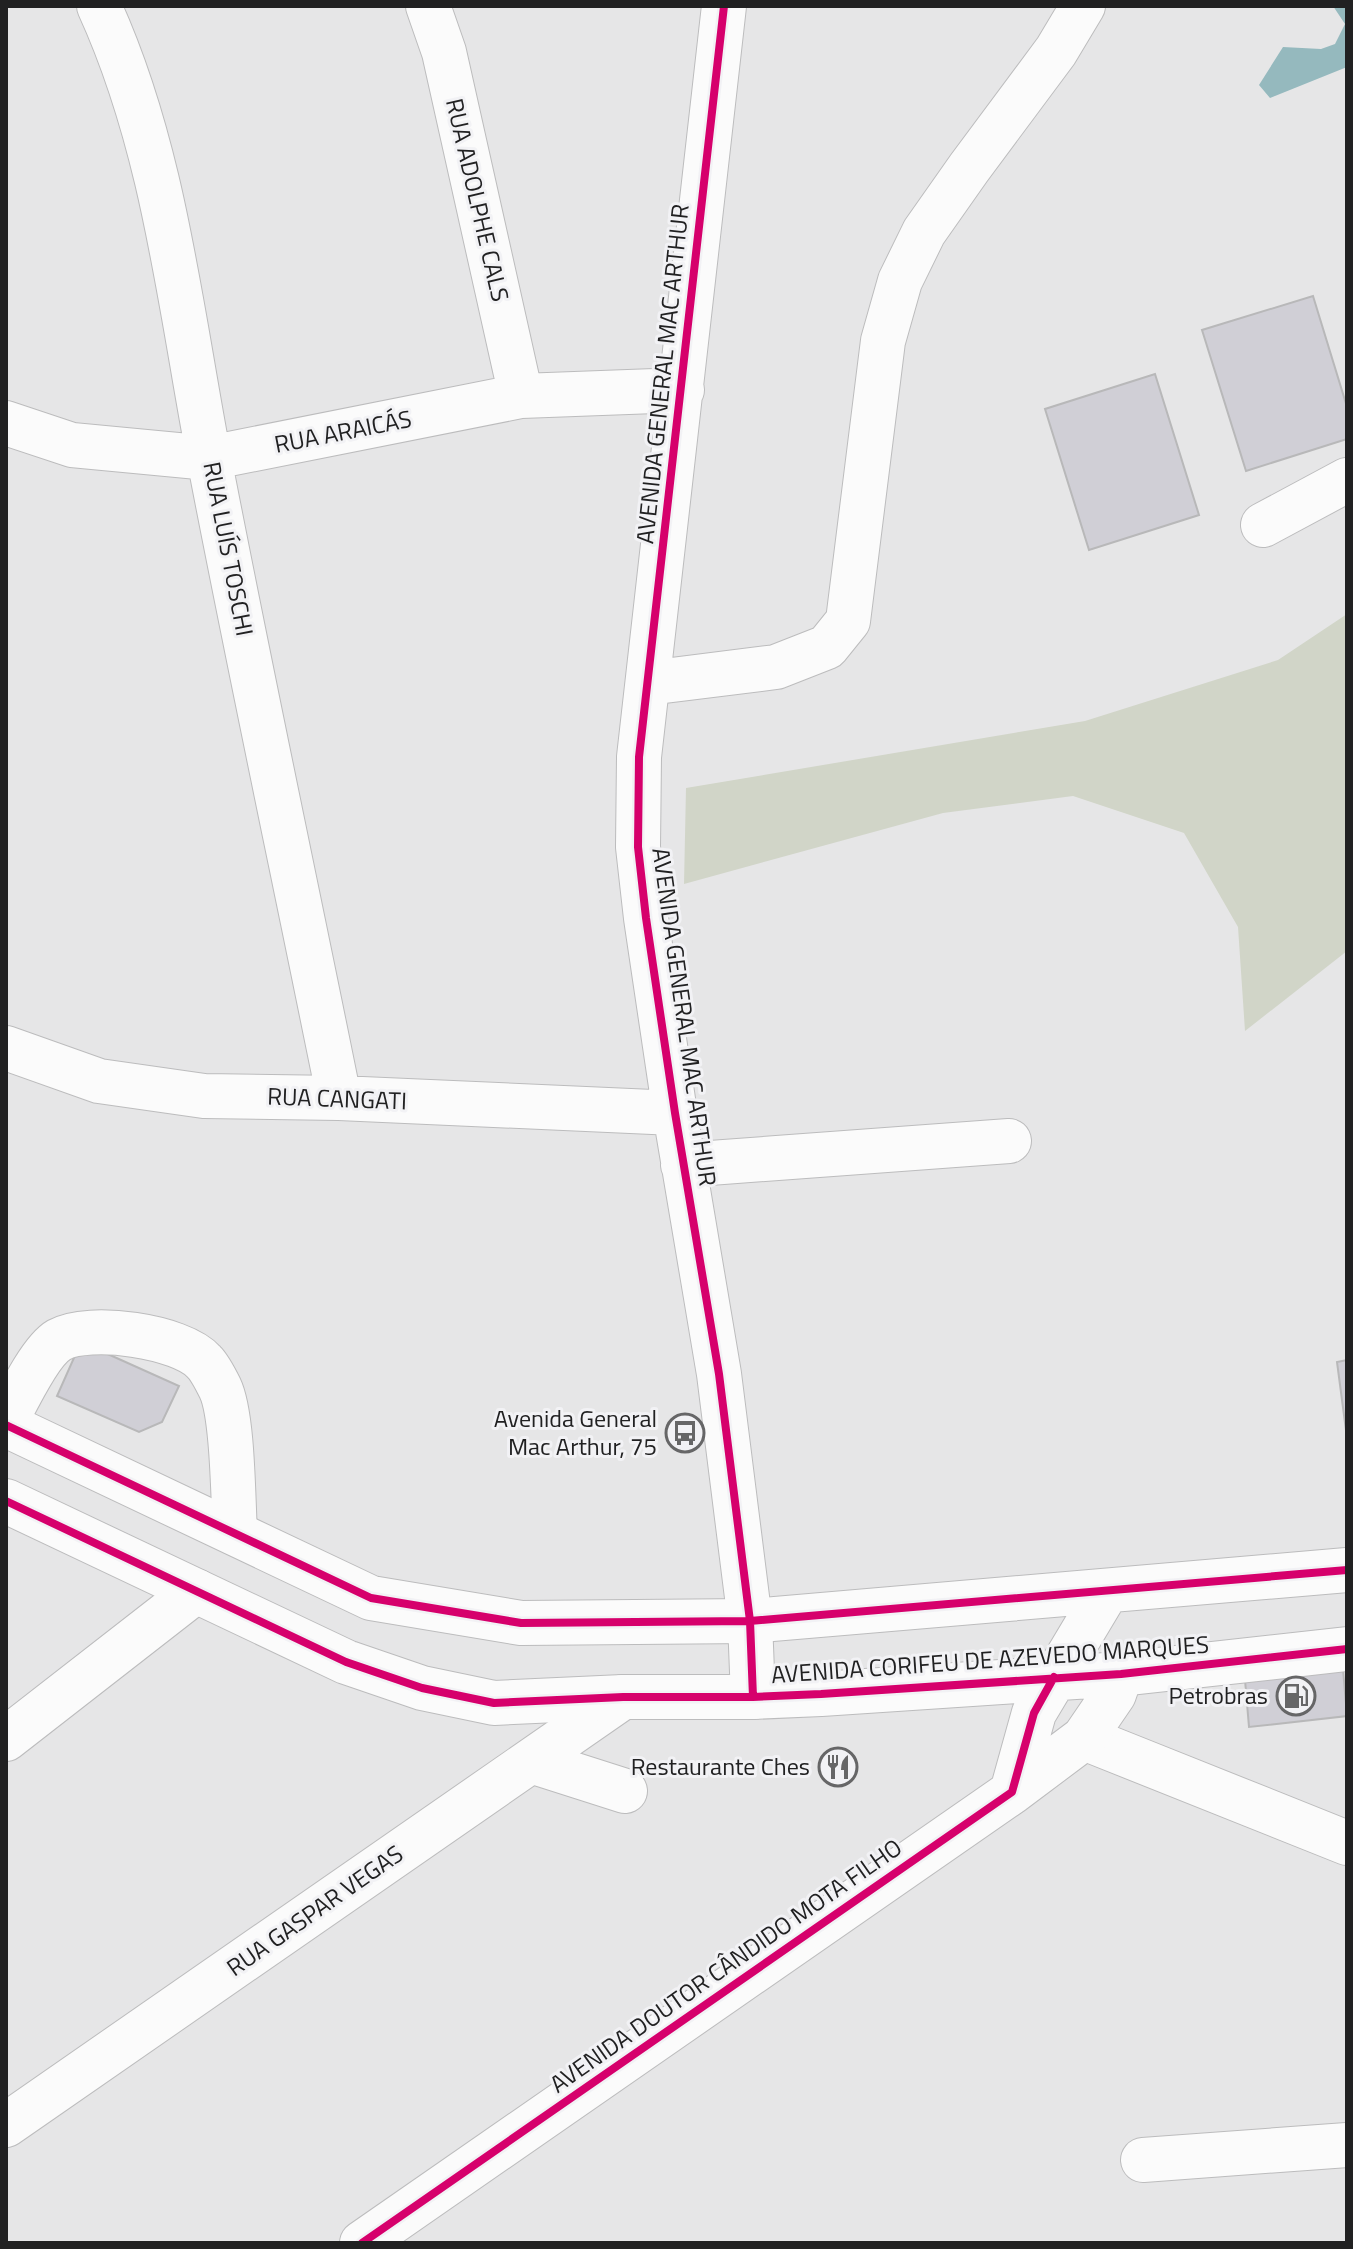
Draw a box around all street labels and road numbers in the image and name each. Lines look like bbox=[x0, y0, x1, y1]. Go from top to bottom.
street label: RUA ADOLPHE CALS bbox=[437, 95, 519, 305]
street label: AVENIDA GENERAL MAC ARTHUR bbox=[626, 202, 698, 546]
street label: RUA ARAICÁS bbox=[271, 400, 414, 462]
street label: RUA LUÍS TOSCHI bbox=[194, 459, 264, 639]
street label: AVENIDA GENERAL MAC ARTHUR bbox=[643, 845, 727, 1188]
street label: RUA CANGATI bbox=[267, 1078, 407, 1118]
street label: AVENIDA CORIFEU DE AZEVEDO MARQUES bbox=[770, 1626, 1210, 1692]
street label: AVENIDA DOUTOR CÂNDIDO MOTA FILHO bbox=[542, 1829, 909, 2101]
street label: RUA GASPAR VEGAS bbox=[219, 1836, 410, 1985]

